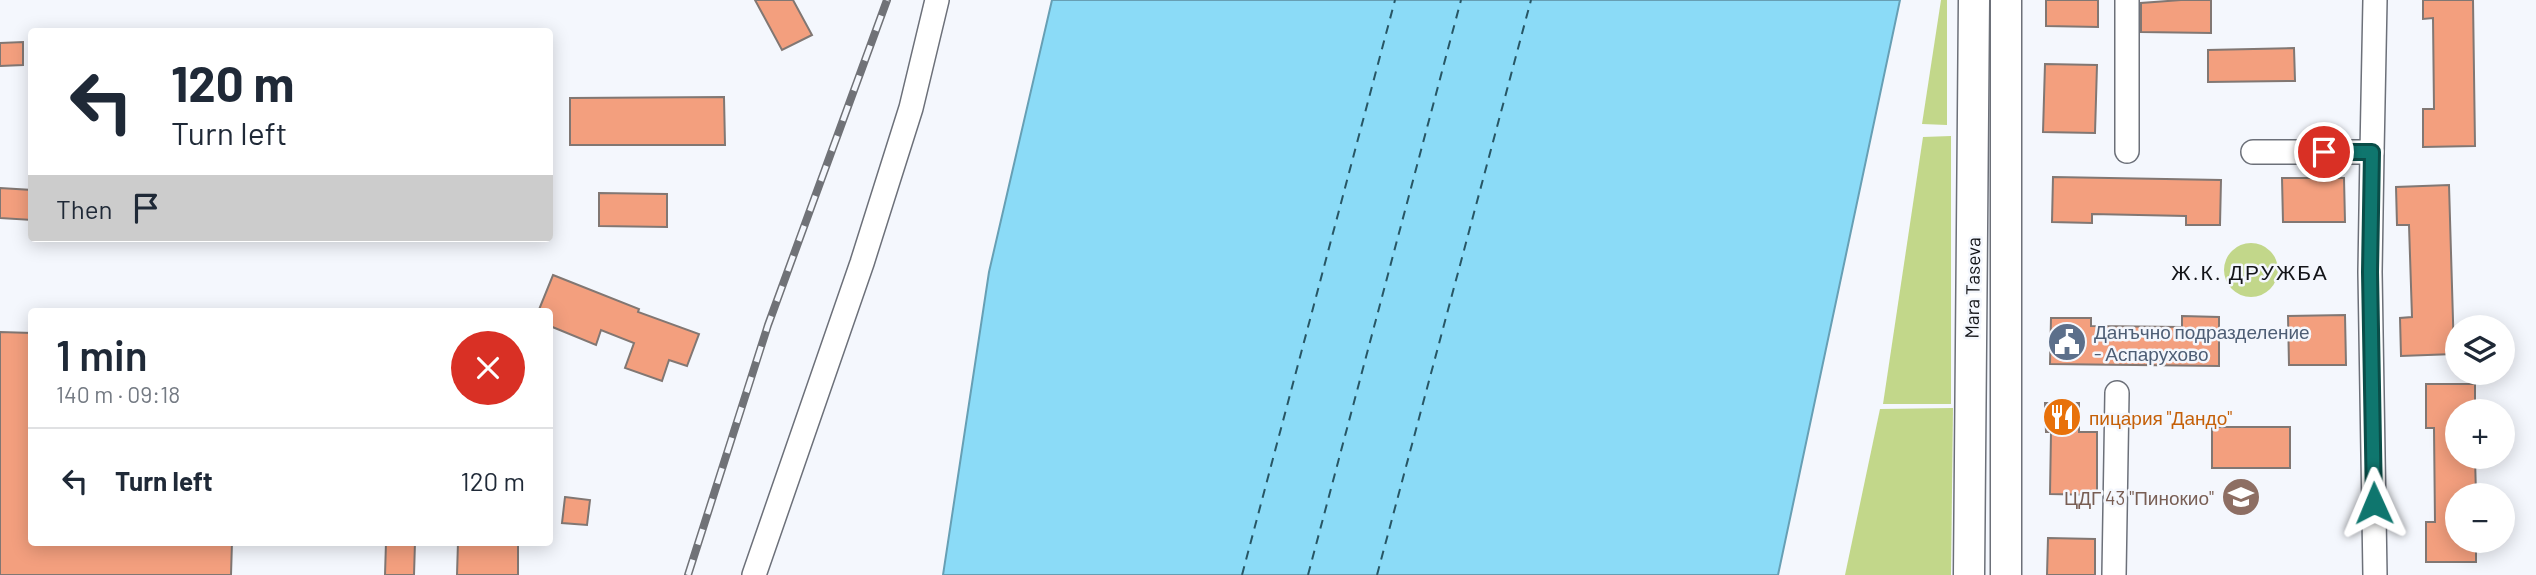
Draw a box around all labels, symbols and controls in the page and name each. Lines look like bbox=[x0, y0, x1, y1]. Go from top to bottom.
text: 120 m bbox=[171, 53, 294, 112]
icon: left bbox=[56, 56, 147, 147]
text: Turn left bbox=[171, 113, 288, 151]
pin bbox=[2294, 122, 2354, 182]
icon: arrive bbox=[2305, 133, 2343, 171]
icon: arrive bbox=[127, 189, 165, 227]
text: Then bbox=[56, 193, 113, 224]
street label: Mara Taseva bbox=[1960, 237, 1984, 339]
district label: Ж.К. ДРУЖБА bbox=[2171, 259, 2329, 284]
map controls bbox=[2445, 315, 2515, 553]
button: layers bbox=[2445, 315, 2515, 385]
place label: Данъчно подразделение - Аспарухово bbox=[2094, 320, 2310, 365]
public building icon: Данъчно подразделение - Аспарухово bbox=[2046, 321, 2088, 363]
text: 1 min bbox=[56, 329, 148, 379]
button: close bbox=[451, 331, 525, 405]
text: 140 m · 09:18 bbox=[56, 380, 180, 408]
restaurant icon: пицария "Дандо" bbox=[2041, 396, 2083, 438]
button: + bbox=[2445, 399, 2515, 469]
place label: пицария "Дандо" bbox=[2089, 406, 2232, 429]
icon: left bbox=[56, 462, 94, 500]
text: Turn left bbox=[115, 465, 213, 496]
text: 120 m bbox=[461, 465, 525, 496]
position arrow bbox=[2337, 466, 2411, 540]
school or university icon: ЦДГ 43 "Пинокио" bbox=[2220, 476, 2262, 518]
button: − bbox=[2445, 483, 2515, 553]
place label: ЦДГ 43 "Пинокио" bbox=[2064, 486, 2214, 509]

